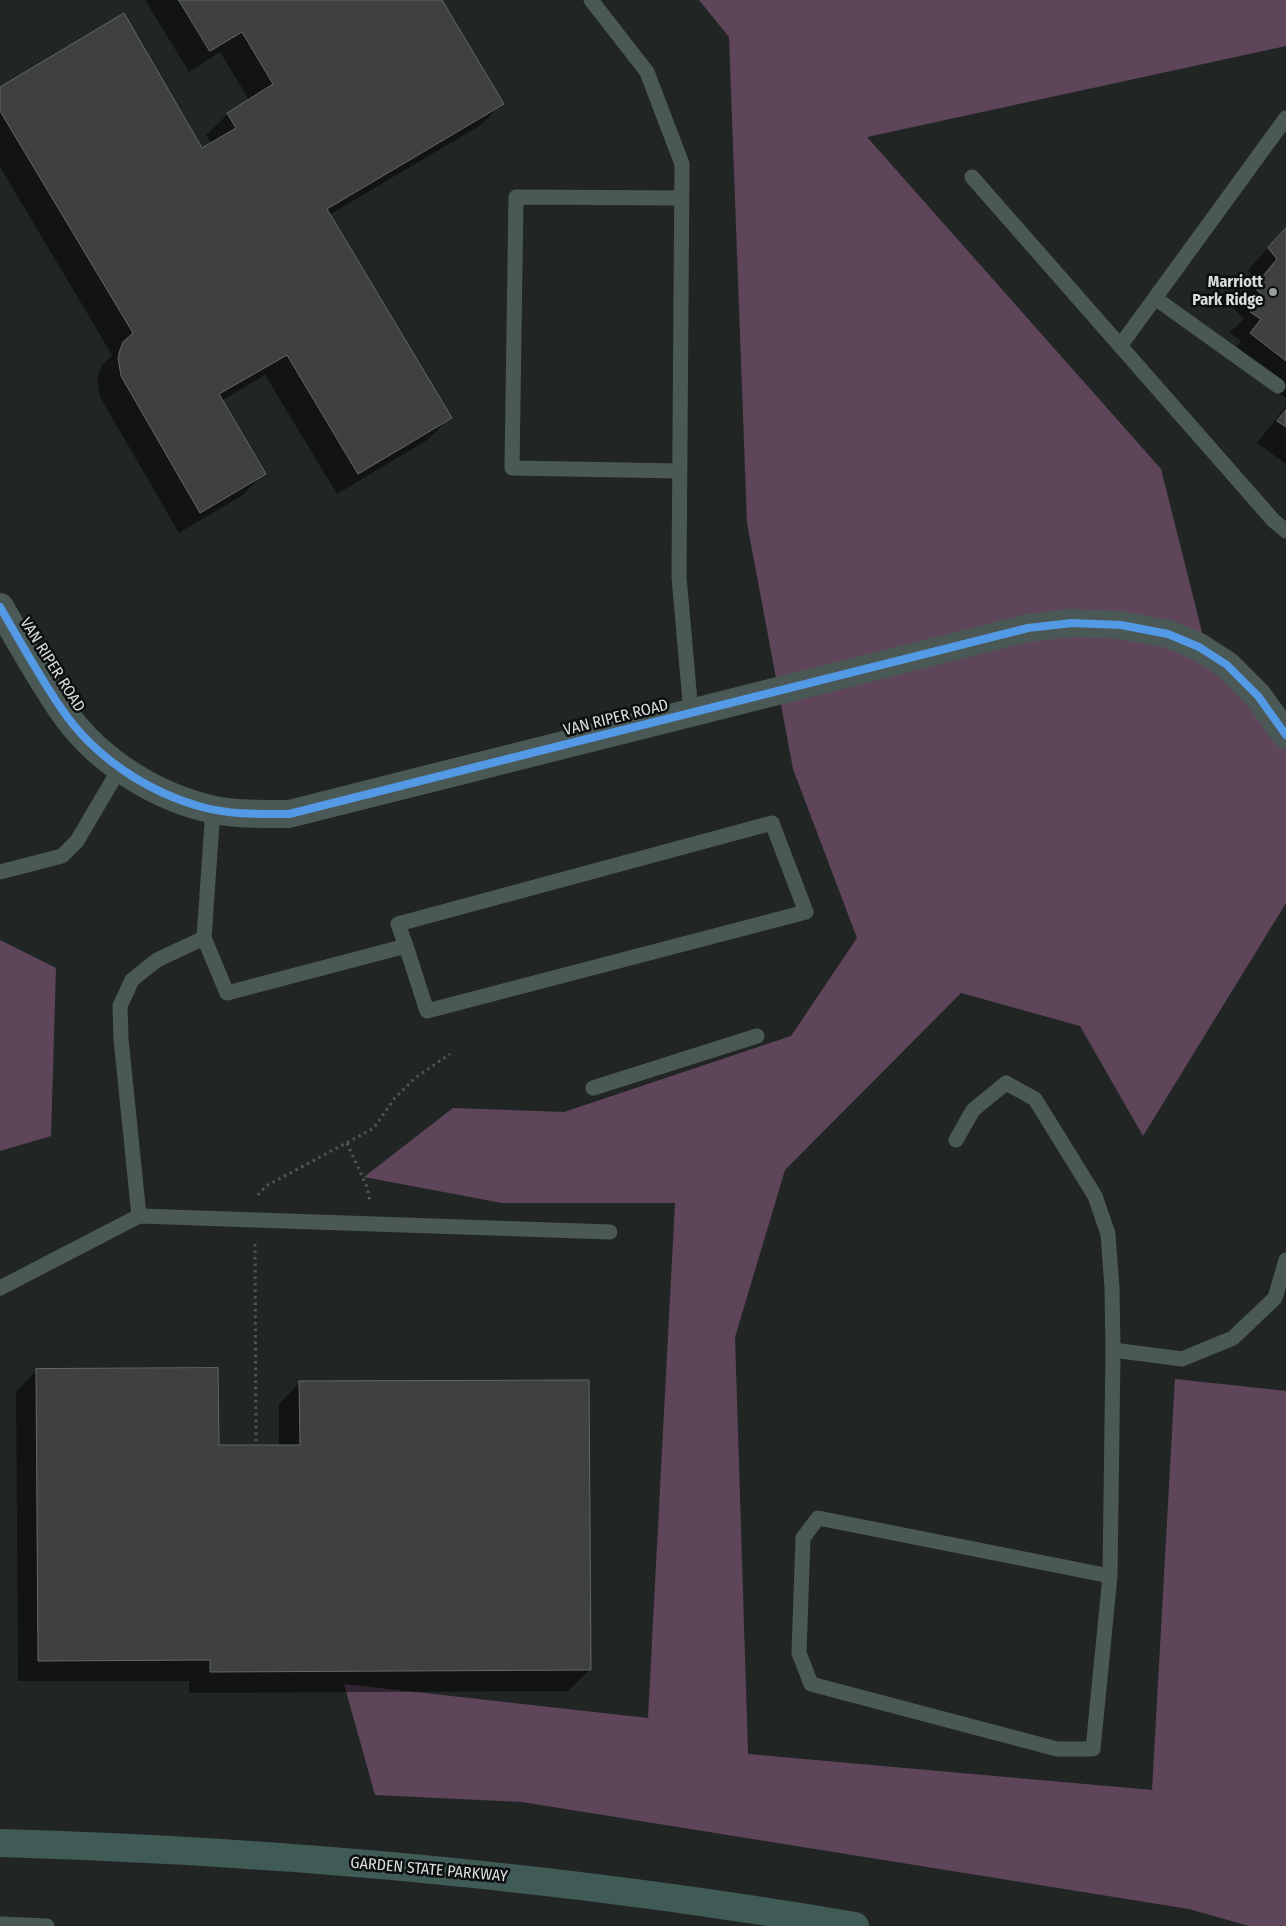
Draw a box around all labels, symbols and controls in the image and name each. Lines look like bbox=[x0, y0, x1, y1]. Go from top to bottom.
place label: Marriott Park Ridge bbox=[1192, 273, 1263, 311]
marker: Marriott Park Ridge bbox=[1267, 286, 1279, 298]
street label: VAN RIPER ROAD bbox=[15, 614, 89, 716]
street label: VAN RIPER ROAD bbox=[562, 696, 670, 740]
street label: GARDEN STATE PARKWAY bbox=[350, 1854, 508, 1886]

